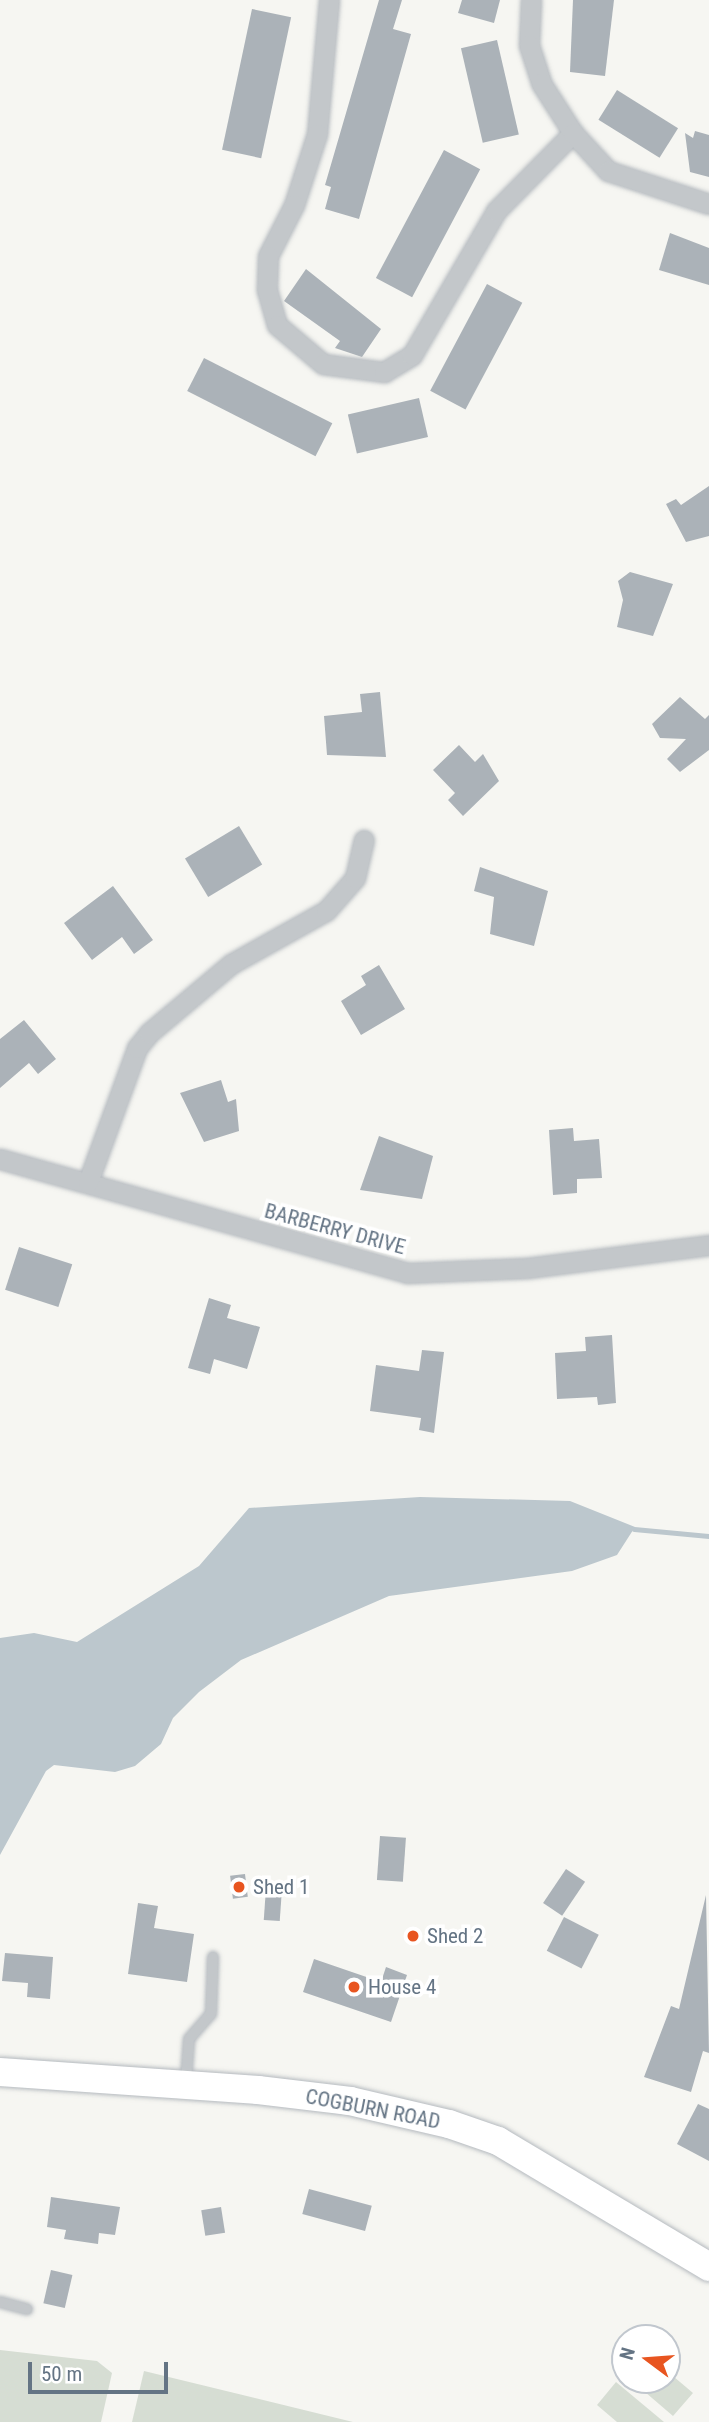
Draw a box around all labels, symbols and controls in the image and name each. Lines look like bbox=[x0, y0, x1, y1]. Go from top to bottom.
street label: BARBERRY DRIVE bbox=[262, 1198, 408, 1260]
place label: Shed 1 bbox=[253, 1874, 309, 1900]
marker: Shed 1 bbox=[231, 1879, 247, 1895]
place label: Shed 2 bbox=[427, 1923, 483, 1949]
marker: Shed 2 bbox=[405, 1928, 421, 1944]
place label: House 4 bbox=[368, 1974, 436, 2000]
marker: House 4 bbox=[346, 1979, 362, 1995]
street label: COGBURN ROAD bbox=[303, 2084, 443, 2134]
north arrow bbox=[611, 2324, 681, 2394]
text: N bbox=[615, 2345, 640, 2362]
scale bar bbox=[32, 2348, 172, 2392]
text: 50 m bbox=[41, 2362, 82, 2386]

